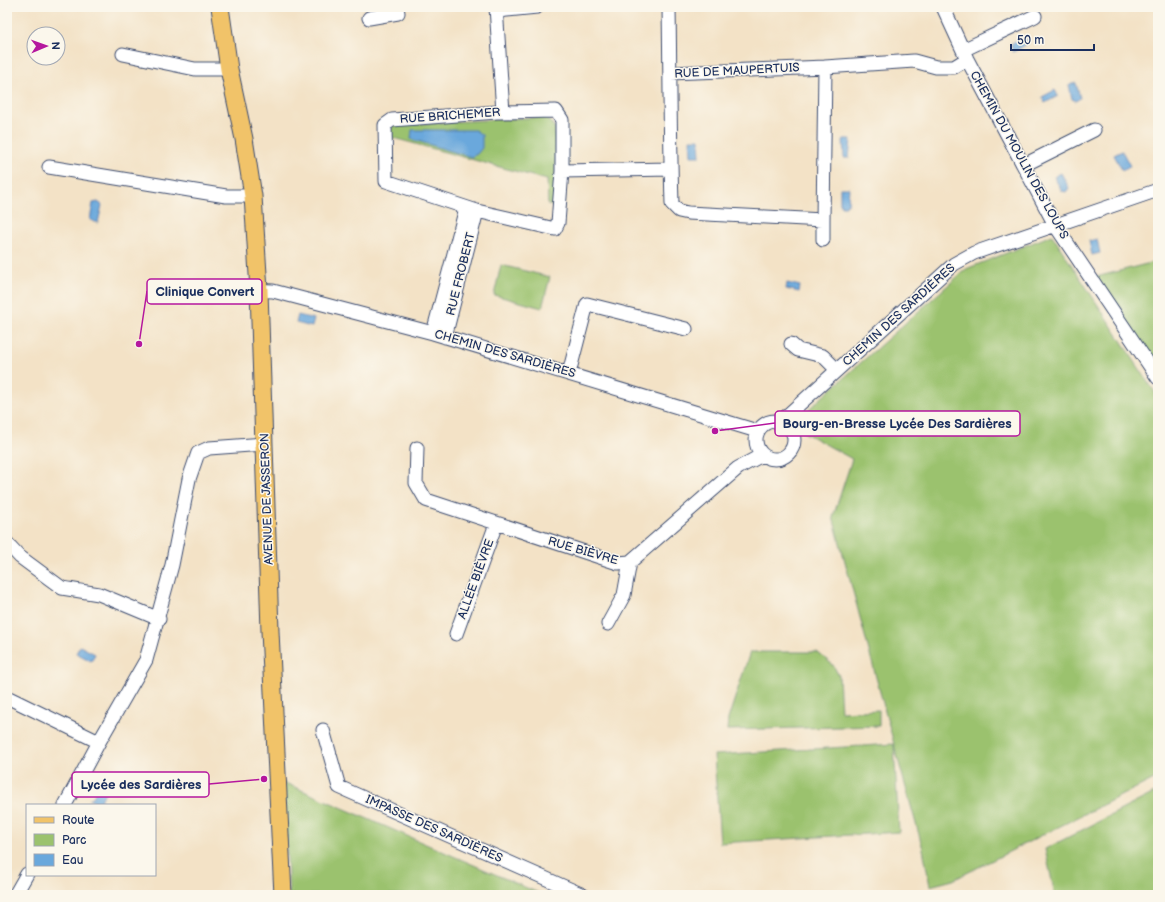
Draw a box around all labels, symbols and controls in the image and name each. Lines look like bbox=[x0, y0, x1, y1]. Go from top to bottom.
north arrow bbox=[26, 26, 66, 66]
scale bar bbox=[1011, 26, 1094, 52]
text: 50 m bbox=[1017, 33, 1044, 48]
text: N bbox=[49, 41, 62, 50]
street label: RUE DE MAUPERTUIS bbox=[674, 60, 800, 82]
street label: CHEMIN DU MOULIN DES LOUPS bbox=[966, 68, 1072, 242]
street label: RUE BRICHEMER bbox=[399, 105, 501, 127]
street label: RUE FROBERT bbox=[443, 230, 479, 317]
street label: CHEMIN DES SARDIÈRES bbox=[838, 259, 958, 369]
callout: Clinique Convert bbox=[147, 279, 262, 304]
text: Clinique Convert bbox=[156, 284, 255, 300]
street label: CHEMIN DES SARDIÈRES bbox=[433, 325, 578, 381]
callout: Bourg-en-Bresse Lycée Des Sardières bbox=[775, 411, 1020, 436]
text: Bourg-en-Bresse Lycée Des Sardières bbox=[782, 416, 1012, 432]
street label: AVENUE DE JASSERON bbox=[257, 433, 277, 565]
street label: RUE BIÈVRE bbox=[546, 532, 621, 568]
street label: ALLÉE BIÈVRE bbox=[453, 536, 497, 621]
callout: Lycée des Sardières bbox=[72, 772, 209, 797]
text: Lycée des Sardières bbox=[81, 777, 201, 793]
street label: IMPASSE DES SARDIÈRES bbox=[363, 790, 506, 866]
legend bbox=[26, 804, 156, 876]
text: Route bbox=[62, 813, 94, 828]
text: Parc bbox=[62, 833, 86, 848]
text: Eau bbox=[62, 853, 83, 868]

